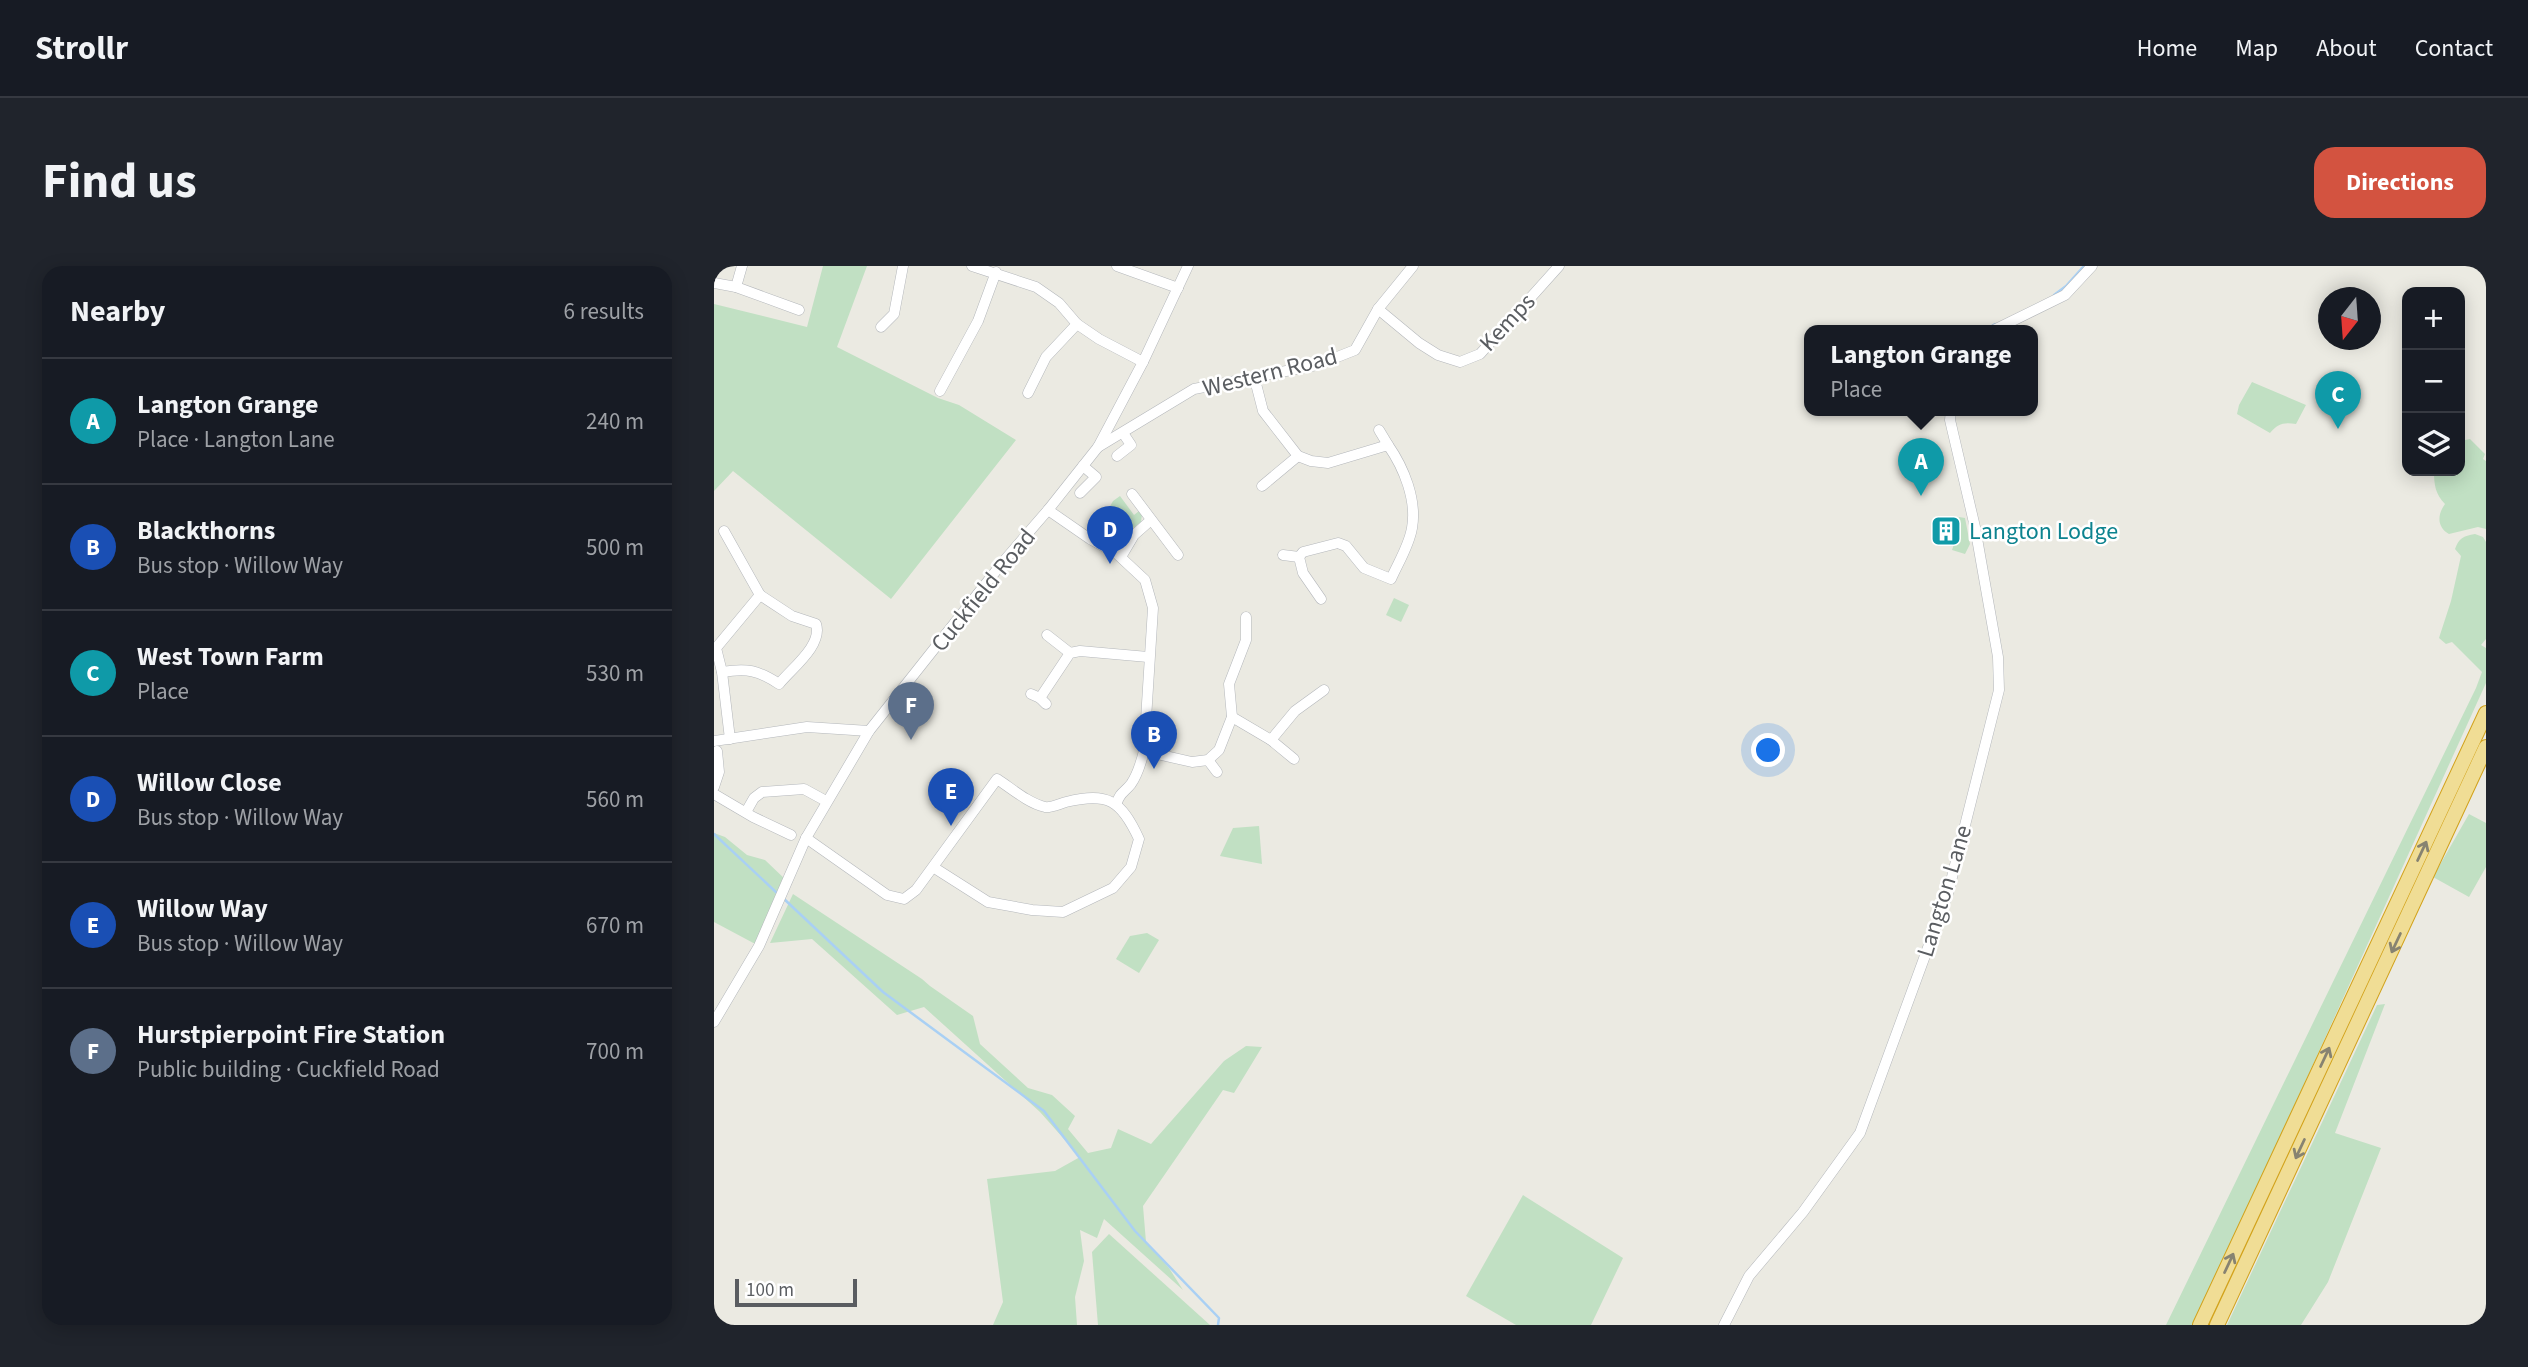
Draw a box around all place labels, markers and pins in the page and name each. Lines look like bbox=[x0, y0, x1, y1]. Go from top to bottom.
pin: C bbox=[2315, 371, 2361, 429]
pin: A bbox=[1898, 438, 1944, 496]
pin: D bbox=[1087, 506, 1133, 564]
building icon: Langton Lodge bbox=[1929, 514, 1963, 548]
place label: Langton Lodge bbox=[1969, 514, 2118, 549]
pin: F bbox=[888, 682, 934, 740]
pin: B bbox=[1131, 711, 1177, 769]
pin: E bbox=[928, 768, 974, 826]

